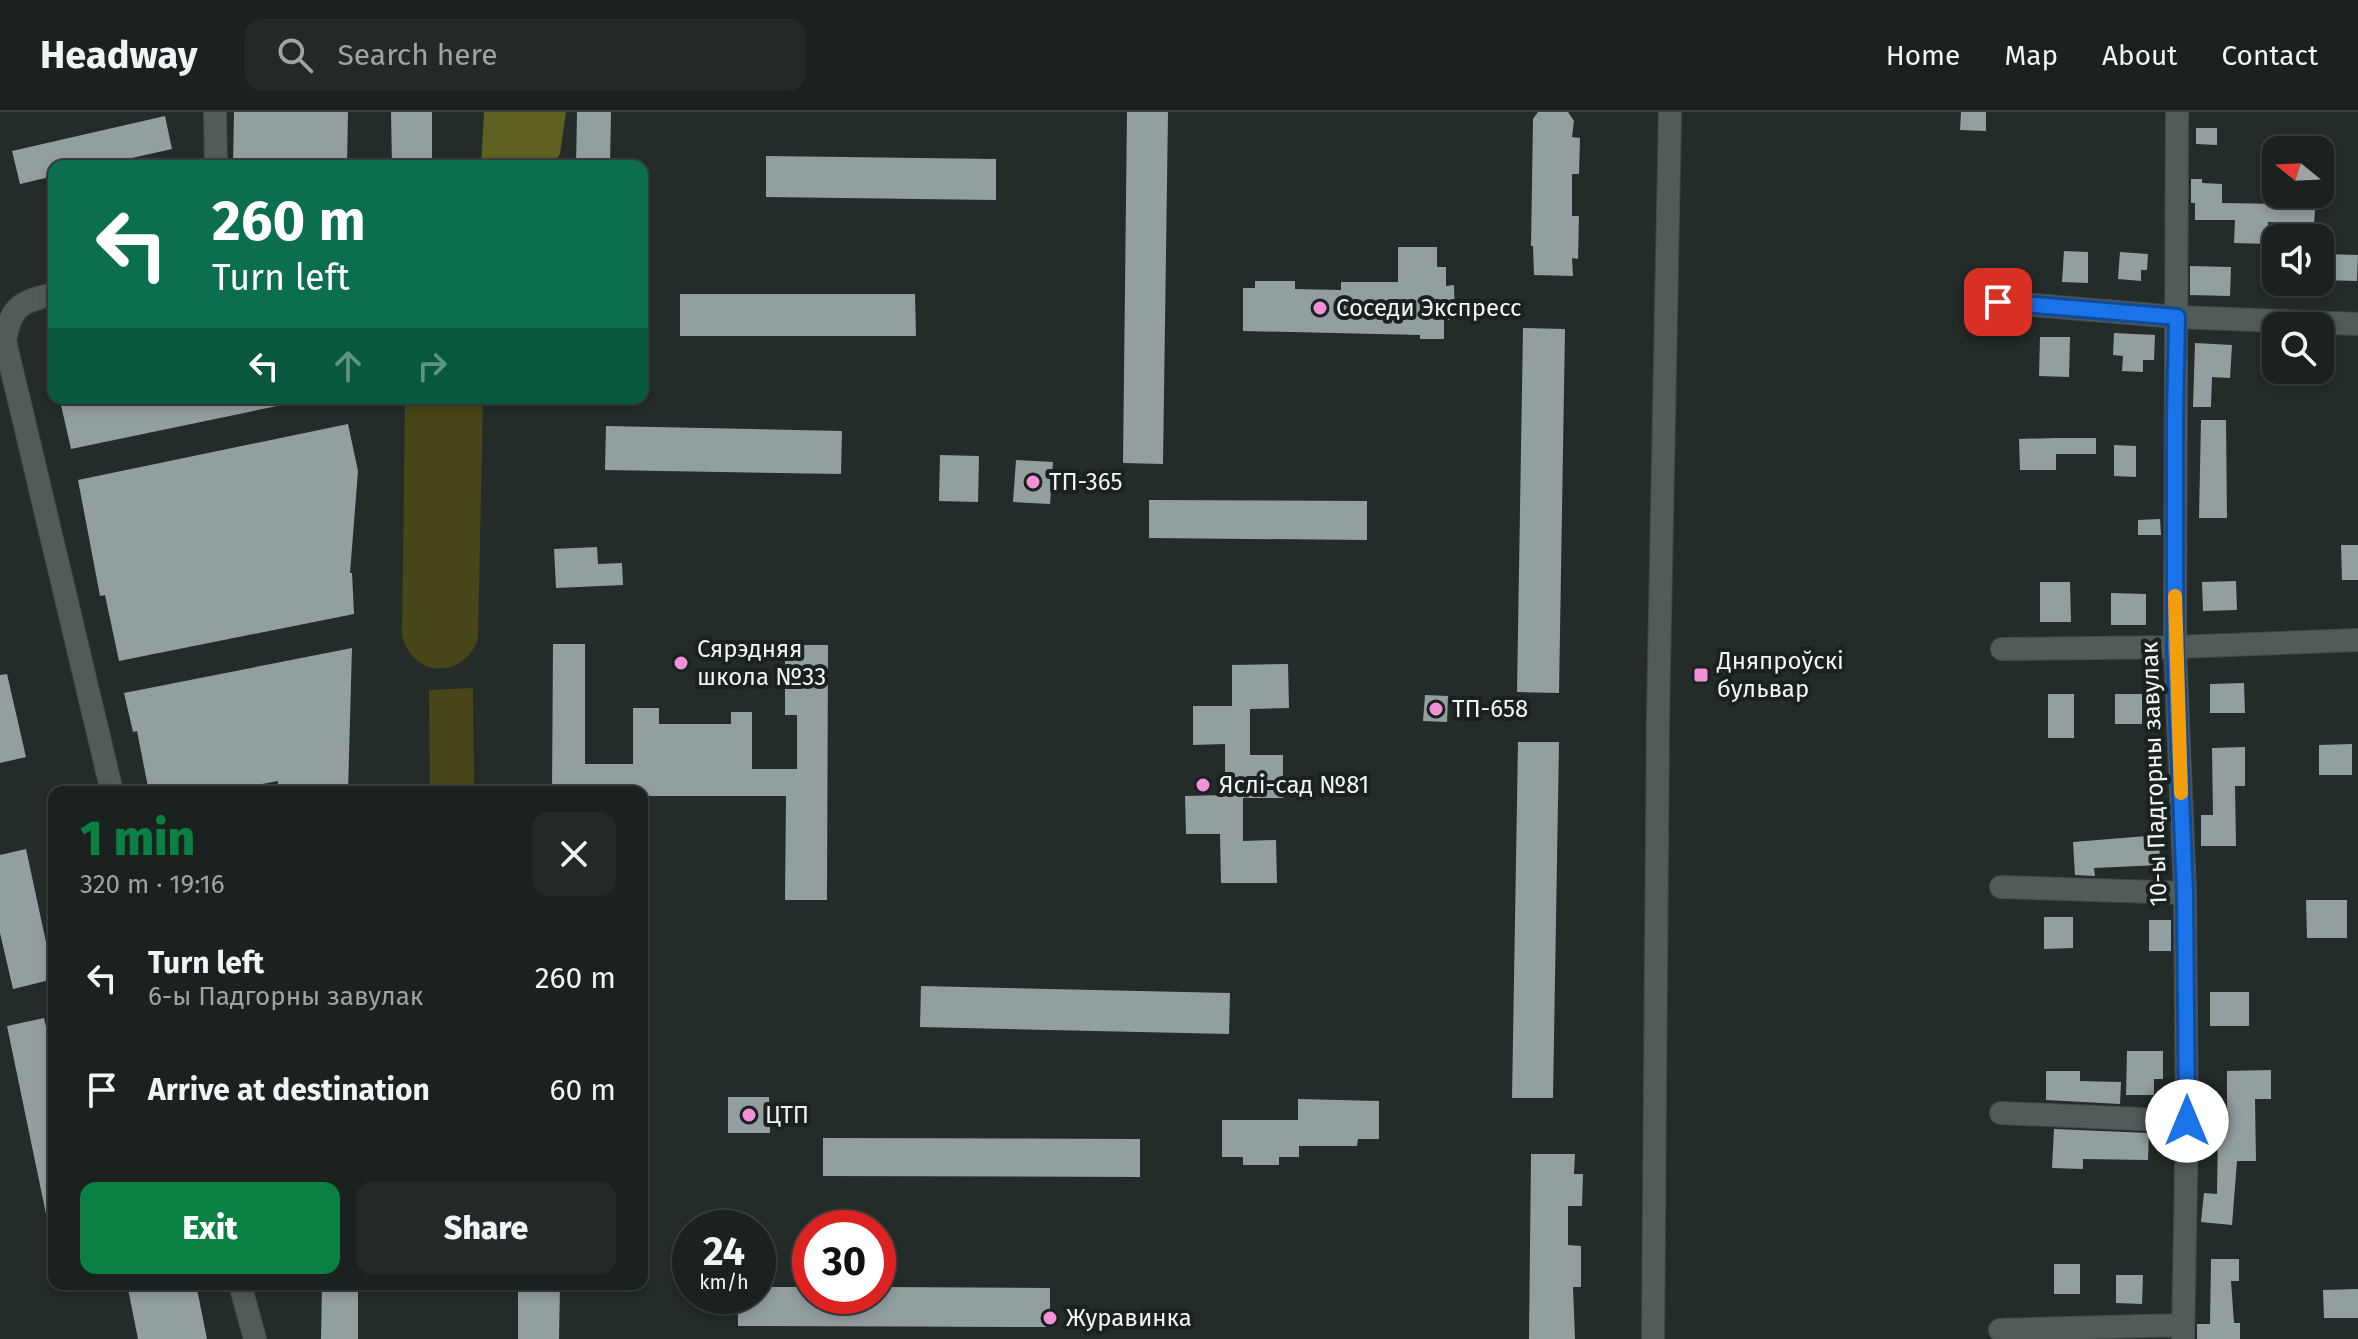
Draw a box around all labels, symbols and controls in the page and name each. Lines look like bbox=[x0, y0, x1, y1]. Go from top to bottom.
search box bbox=[245, 19, 805, 91]
text: Headway bbox=[40, 32, 197, 78]
icon: search bbox=[273, 33, 317, 77]
text: Search here bbox=[337, 37, 498, 73]
text: Home bbox=[1886, 39, 1960, 72]
text: Map bbox=[2004, 39, 2058, 72]
text: About bbox=[2102, 39, 2177, 72]
text: Contact bbox=[2221, 39, 2318, 72]
north arrow bbox=[2262, 136, 2334, 208]
map controls bbox=[2262, 136, 2334, 384]
text: 260 m bbox=[212, 188, 366, 255]
icon: left bbox=[80, 192, 184, 296]
button: sound bbox=[2262, 224, 2334, 296]
text: Turn left bbox=[212, 256, 350, 300]
pin bbox=[1964, 268, 2032, 336]
icon: arrive bbox=[1976, 280, 2020, 324]
place label: Соседи Экспресс bbox=[1336, 294, 1522, 322]
marker: Соседи Экспресс bbox=[1311, 299, 1329, 317]
button: search bbox=[2262, 312, 2334, 384]
icon: left bbox=[242, 344, 286, 388]
icon: ahead bbox=[326, 344, 370, 388]
icon: right bbox=[410, 344, 454, 388]
place label: ТП-365 bbox=[1049, 468, 1123, 496]
marker: ТП-365 bbox=[1024, 473, 1042, 491]
place label: Сярэдняя школа №33 bbox=[697, 635, 826, 691]
street label: 10-ы Падгорны завулак bbox=[2135, 640, 2173, 907]
place label: Дняпроўскі бульвар bbox=[1716, 647, 1844, 703]
marker: Сярэдняя школа №33 bbox=[672, 654, 690, 672]
marker: Дняпроўскі бульвар bbox=[1692, 666, 1710, 684]
place label: ТП-658 bbox=[1452, 695, 1528, 723]
marker: ТП-658 bbox=[1427, 700, 1445, 718]
place label: Яслі-сад №81 bbox=[1219, 771, 1369, 799]
marker: Яслі-сад №81 bbox=[1194, 776, 1212, 794]
text: 1 min bbox=[80, 810, 195, 868]
button: close bbox=[532, 812, 616, 896]
text: 320 m · 19:16 bbox=[80, 869, 225, 900]
text: Turn left bbox=[148, 945, 264, 981]
icon: left bbox=[80, 956, 124, 1000]
text: 260 m bbox=[535, 960, 616, 996]
text: 6-ы Падгорны завулак bbox=[148, 981, 423, 1012]
icon: arrive bbox=[80, 1068, 124, 1112]
text: Arrive at destination bbox=[148, 1072, 430, 1108]
text: 60 m bbox=[550, 1072, 616, 1108]
position arrow bbox=[2145, 1079, 2229, 1163]
place label: ЦТП bbox=[765, 1101, 809, 1129]
marker: ЦТП bbox=[740, 1106, 758, 1124]
button: Exit bbox=[80, 1182, 340, 1274]
button: Share bbox=[356, 1182, 616, 1274]
speed limit sign: 30 bbox=[792, 1210, 896, 1314]
text: 24 bbox=[703, 1228, 745, 1276]
text: km/h bbox=[699, 1270, 749, 1294]
place label: Журавинка bbox=[1066, 1304, 1192, 1332]
marker: Журавинка bbox=[1041, 1309, 1059, 1327]

